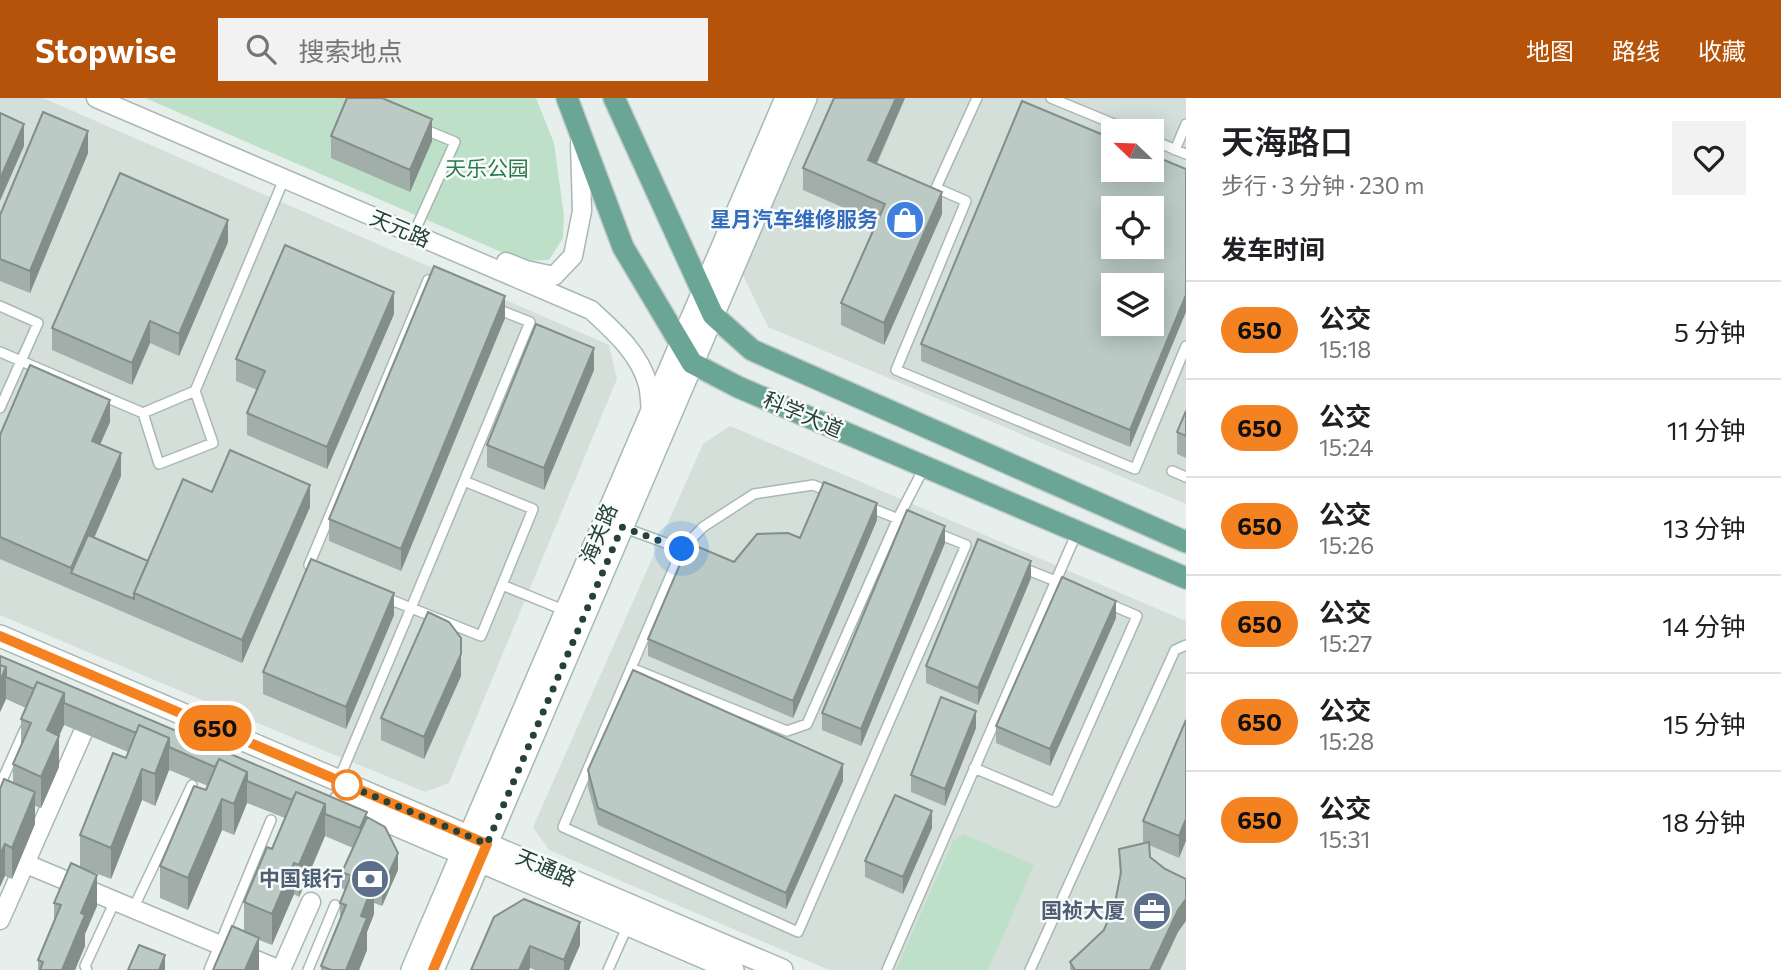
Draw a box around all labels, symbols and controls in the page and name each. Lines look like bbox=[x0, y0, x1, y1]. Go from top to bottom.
search box bbox=[218, 18, 708, 81]
text: Stopwise bbox=[35, 29, 176, 70]
icon: search bbox=[242, 30, 280, 68]
text: 搜索地点 bbox=[298, 35, 402, 66]
text: 地图 bbox=[1526, 36, 1574, 65]
text: 路线 bbox=[1612, 36, 1660, 65]
text: 收藏 bbox=[1698, 36, 1746, 65]
north arrow bbox=[1101, 119, 1164, 182]
map controls bbox=[1101, 119, 1164, 336]
text: 天海路口 bbox=[1221, 120, 1353, 161]
button: heart bbox=[1672, 121, 1746, 195]
park label: 天乐公园 bbox=[445, 155, 529, 180]
text: 步行 · 3 分钟 · 230 m bbox=[1221, 171, 1424, 199]
button: locate bbox=[1101, 196, 1164, 259]
shop icon: 星月汽车维修服务 bbox=[884, 199, 926, 241]
street label: 天元路 bbox=[367, 204, 434, 251]
place label: 星月汽车维修服务 bbox=[710, 206, 878, 231]
text: 发车时间 bbox=[1221, 233, 1325, 264]
button: layers bbox=[1101, 273, 1164, 336]
text: 公交 bbox=[1319, 302, 1371, 333]
text: 650 bbox=[1237, 315, 1282, 344]
text: 5 分钟 bbox=[1674, 316, 1746, 347]
text: 15:18 bbox=[1319, 335, 1371, 363]
street label: 科学大道 bbox=[760, 386, 847, 442]
text: 公交 bbox=[1319, 400, 1371, 431]
text: 650 bbox=[1237, 413, 1282, 442]
text: 11 分钟 bbox=[1667, 414, 1746, 445]
text: 15:24 bbox=[1319, 433, 1374, 461]
text: 公交 bbox=[1319, 498, 1371, 529]
street label: 海关路 bbox=[574, 500, 621, 567]
text: 650 bbox=[1237, 511, 1282, 540]
text: 13 分钟 bbox=[1663, 512, 1746, 543]
your location bbox=[664, 531, 699, 566]
text: 15:26 bbox=[1319, 531, 1374, 559]
text: 公交 bbox=[1319, 596, 1371, 627]
text: 650 bbox=[1237, 609, 1282, 638]
text: 14 分钟 bbox=[1662, 610, 1746, 641]
text: 15:27 bbox=[1319, 629, 1372, 657]
text: 公交 bbox=[1319, 694, 1371, 725]
line badge: 650 bbox=[175, 705, 255, 751]
text: 650 bbox=[1237, 707, 1282, 736]
text: 15 分钟 bbox=[1663, 708, 1746, 739]
text: 650 bbox=[193, 713, 237, 742]
text: 15:28 bbox=[1319, 727, 1374, 755]
unlabelled marker bbox=[332, 770, 362, 800]
text: 公交 bbox=[1319, 792, 1371, 823]
text: 650 bbox=[1237, 805, 1282, 834]
text: 18 分钟 bbox=[1662, 806, 1746, 837]
text: 15:31 bbox=[1319, 825, 1370, 853]
street label: 天通路 bbox=[513, 843, 580, 890]
bank icon: 中国银行 bbox=[349, 858, 391, 900]
place label: 中国银行 bbox=[259, 865, 343, 890]
office icon: 国祯大厦 bbox=[1131, 890, 1173, 932]
place label: 国祯大厦 bbox=[1041, 897, 1125, 922]

